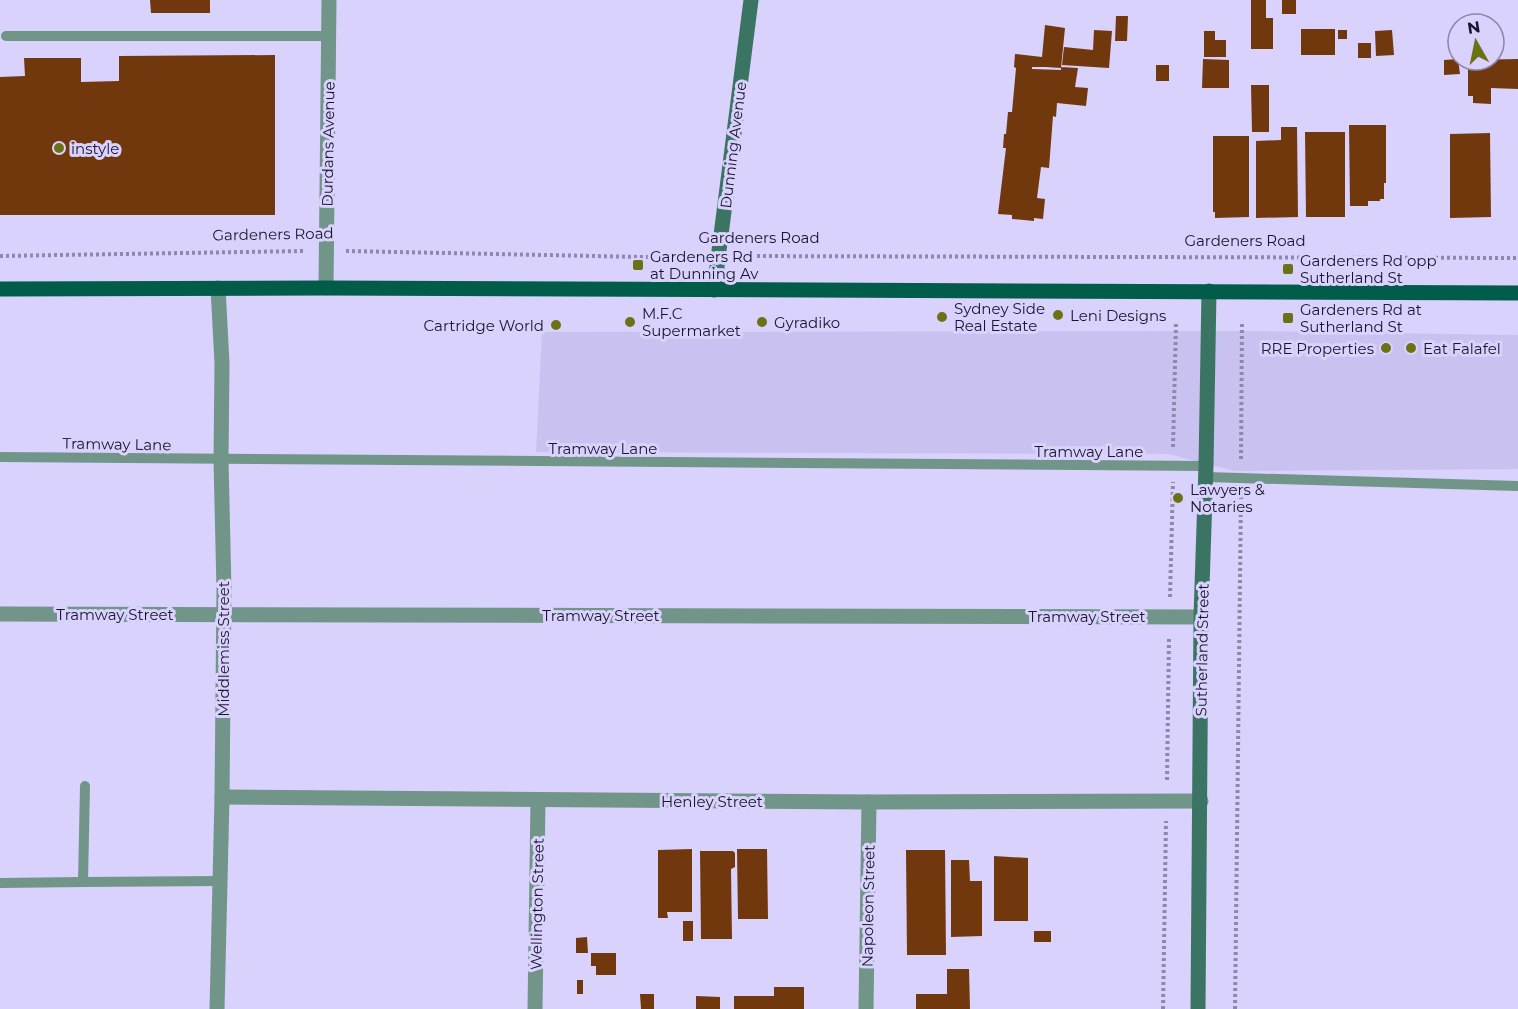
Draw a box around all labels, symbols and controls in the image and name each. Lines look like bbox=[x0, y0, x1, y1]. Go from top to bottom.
north arrow bbox=[1446, 12, 1506, 72]
text: N bbox=[1466, 17, 1482, 38]
street label: Dunning Avenue bbox=[716, 80, 750, 210]
street label: Durdans Avenue bbox=[317, 81, 339, 207]
place label: instyle bbox=[71, 139, 119, 158]
marker: instyle bbox=[52, 141, 66, 155]
street label: Gardeners Road bbox=[212, 223, 334, 245]
street label: Gardeners Road bbox=[698, 228, 820, 247]
street label: Gardeners Road bbox=[1184, 231, 1306, 250]
place label: Gardeners Rd at Dunning Av bbox=[650, 247, 759, 283]
place label: Gardeners Rd opp Sutherland St bbox=[1300, 251, 1437, 287]
marker: Gardeners Rd at Dunning Av bbox=[631, 258, 645, 272]
marker: Gardeners Rd opp Sutherland St bbox=[1281, 262, 1295, 276]
place label: Sydney Side Real Estate bbox=[954, 299, 1045, 335]
place label: Gardeners Rd at Sutherland St bbox=[1300, 300, 1422, 336]
place label: M.F.C Supermarket bbox=[642, 304, 741, 340]
place label: Leni Designs bbox=[1070, 306, 1166, 325]
marker: Leni Designs bbox=[1051, 308, 1065, 322]
marker: Sydney Side Real Estate bbox=[935, 310, 949, 324]
marker: Gardeners Rd at Sutherland St bbox=[1281, 311, 1295, 325]
place label: Gyradiko bbox=[774, 313, 840, 332]
marker: M.F.C Supermarket bbox=[623, 315, 637, 329]
marker: Gyradiko bbox=[755, 315, 769, 329]
place label: Cartridge World bbox=[424, 316, 544, 335]
marker: Cartridge World bbox=[549, 318, 563, 332]
place label: RRE Properties bbox=[1261, 339, 1374, 358]
place label: Eat Falafel bbox=[1423, 339, 1501, 358]
marker: RRE Properties bbox=[1379, 341, 1393, 355]
marker: Eat Falafel bbox=[1404, 341, 1418, 355]
street label: Tramway Lane bbox=[62, 434, 172, 454]
street label: Tramway Lane bbox=[549, 439, 657, 458]
street label: Tramway Lane bbox=[1035, 442, 1143, 461]
place label: Lawyers & Notaries bbox=[1190, 480, 1265, 516]
marker: Lawyers & Notaries bbox=[1171, 491, 1185, 505]
street label: Middlemiss Street bbox=[214, 581, 233, 717]
street label: Sutherland Street bbox=[1191, 583, 1213, 717]
street label: Tramway Street bbox=[56, 605, 174, 624]
street label: Tramway Street bbox=[542, 606, 660, 625]
street label: Tramway Street bbox=[1028, 607, 1146, 626]
street label: Henley Street bbox=[661, 792, 763, 811]
street label: Wellington Street bbox=[526, 838, 548, 970]
street label: Napoleon Street bbox=[857, 845, 879, 967]

